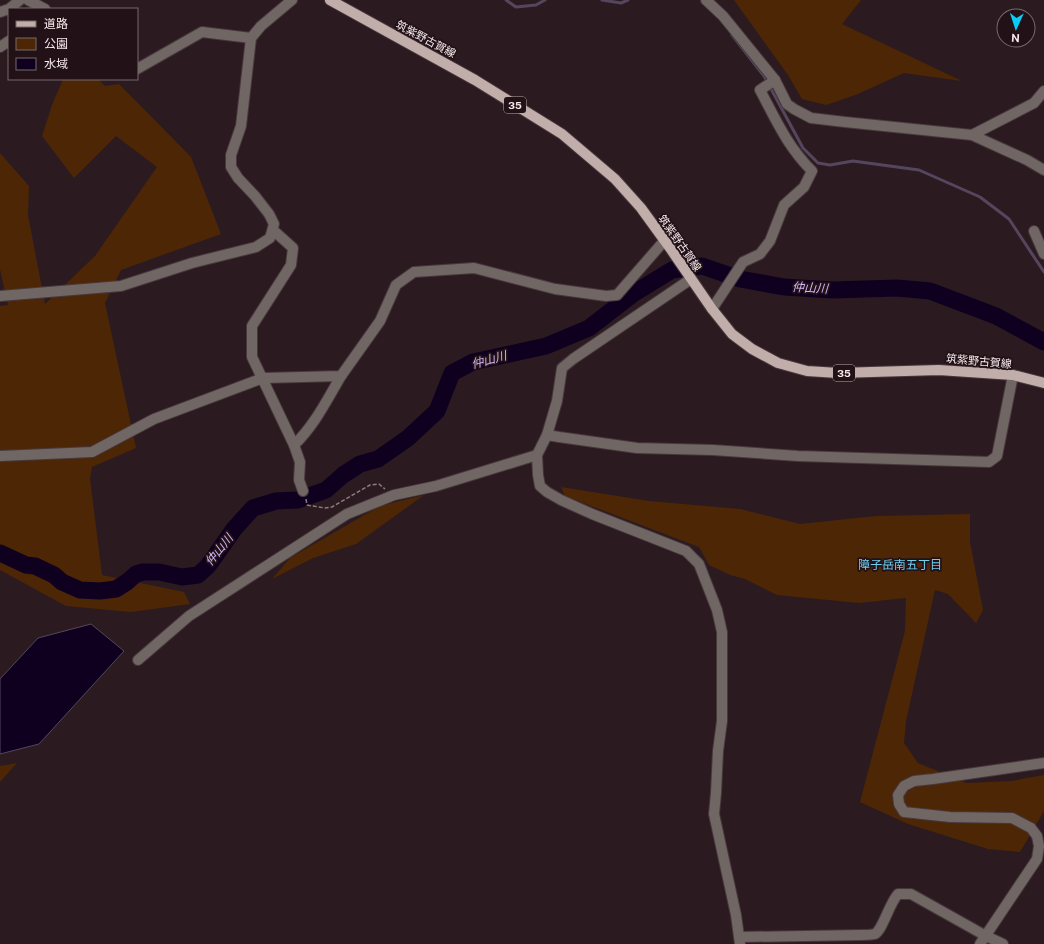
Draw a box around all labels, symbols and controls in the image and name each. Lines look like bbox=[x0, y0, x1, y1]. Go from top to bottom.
legend bbox=[8, 8, 138, 80]
north arrow bbox=[996, 8, 1036, 48]
text: 道路 bbox=[44, 17, 68, 31]
street label: 筑紫野古賀線 bbox=[394, 18, 458, 60]
text: N bbox=[1011, 32, 1020, 44]
text: 公園 bbox=[44, 37, 68, 51]
text: 水域 bbox=[44, 57, 68, 71]
road number: 35 bbox=[504, 97, 526, 113]
street label: 筑紫野古賀線 bbox=[656, 213, 704, 273]
water label: 仲山川 bbox=[792, 280, 830, 296]
water label: 仲山川 bbox=[470, 348, 510, 371]
street label: 筑紫野古賀線 bbox=[946, 352, 1012, 370]
road number: 35 bbox=[833, 365, 855, 381]
water label: 仲山川 bbox=[202, 530, 237, 568]
district label: 障子岳南五丁目 bbox=[858, 558, 942, 572]

